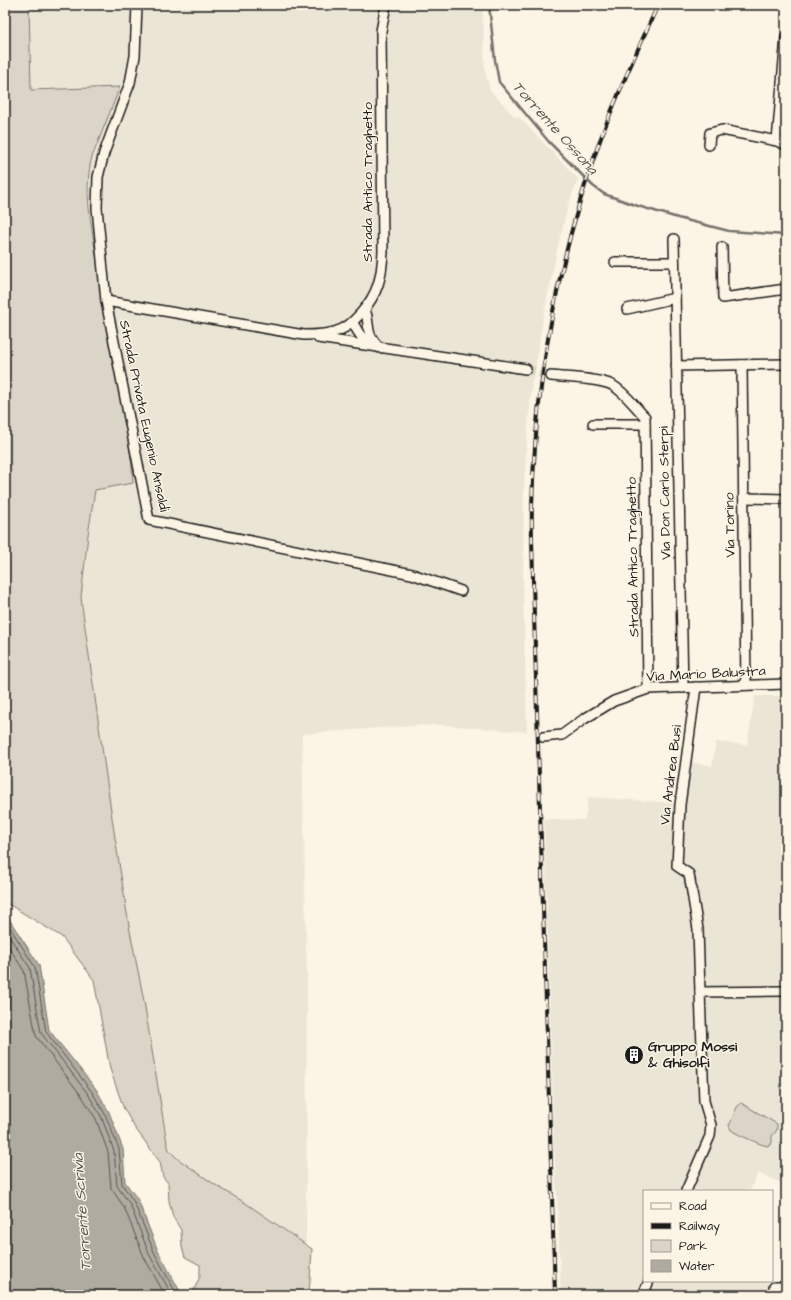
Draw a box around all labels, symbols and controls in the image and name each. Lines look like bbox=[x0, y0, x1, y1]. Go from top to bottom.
water label: Torrente Ossona bbox=[507, 77, 603, 180]
street label: Strada Antico Traghetto bbox=[358, 102, 378, 262]
street label: Strada Privata Eugenio Ansaldi bbox=[114, 318, 174, 514]
street label: Via Don Carlo Sterpi bbox=[654, 426, 676, 560]
street label: Strada Antico Traghetto bbox=[622, 477, 644, 637]
street label: Via Torino bbox=[719, 492, 741, 558]
street label: Via Mario Balustra bbox=[646, 661, 766, 687]
street label: Via Andrea Busi bbox=[655, 724, 687, 826]
place label: Gruppo Mossi & Ghisolfi bbox=[647, 1037, 738, 1073]
building icon: Gruppo Mossi & Ghisolfi bbox=[623, 1044, 645, 1066]
water label: Torrente Scrivia bbox=[67, 1151, 97, 1271]
legend bbox=[643, 1190, 773, 1282]
text: Road bbox=[679, 1198, 707, 1215]
text: Railway bbox=[679, 1218, 720, 1236]
text: Park bbox=[679, 1238, 707, 1255]
text: Water bbox=[679, 1258, 715, 1275]

